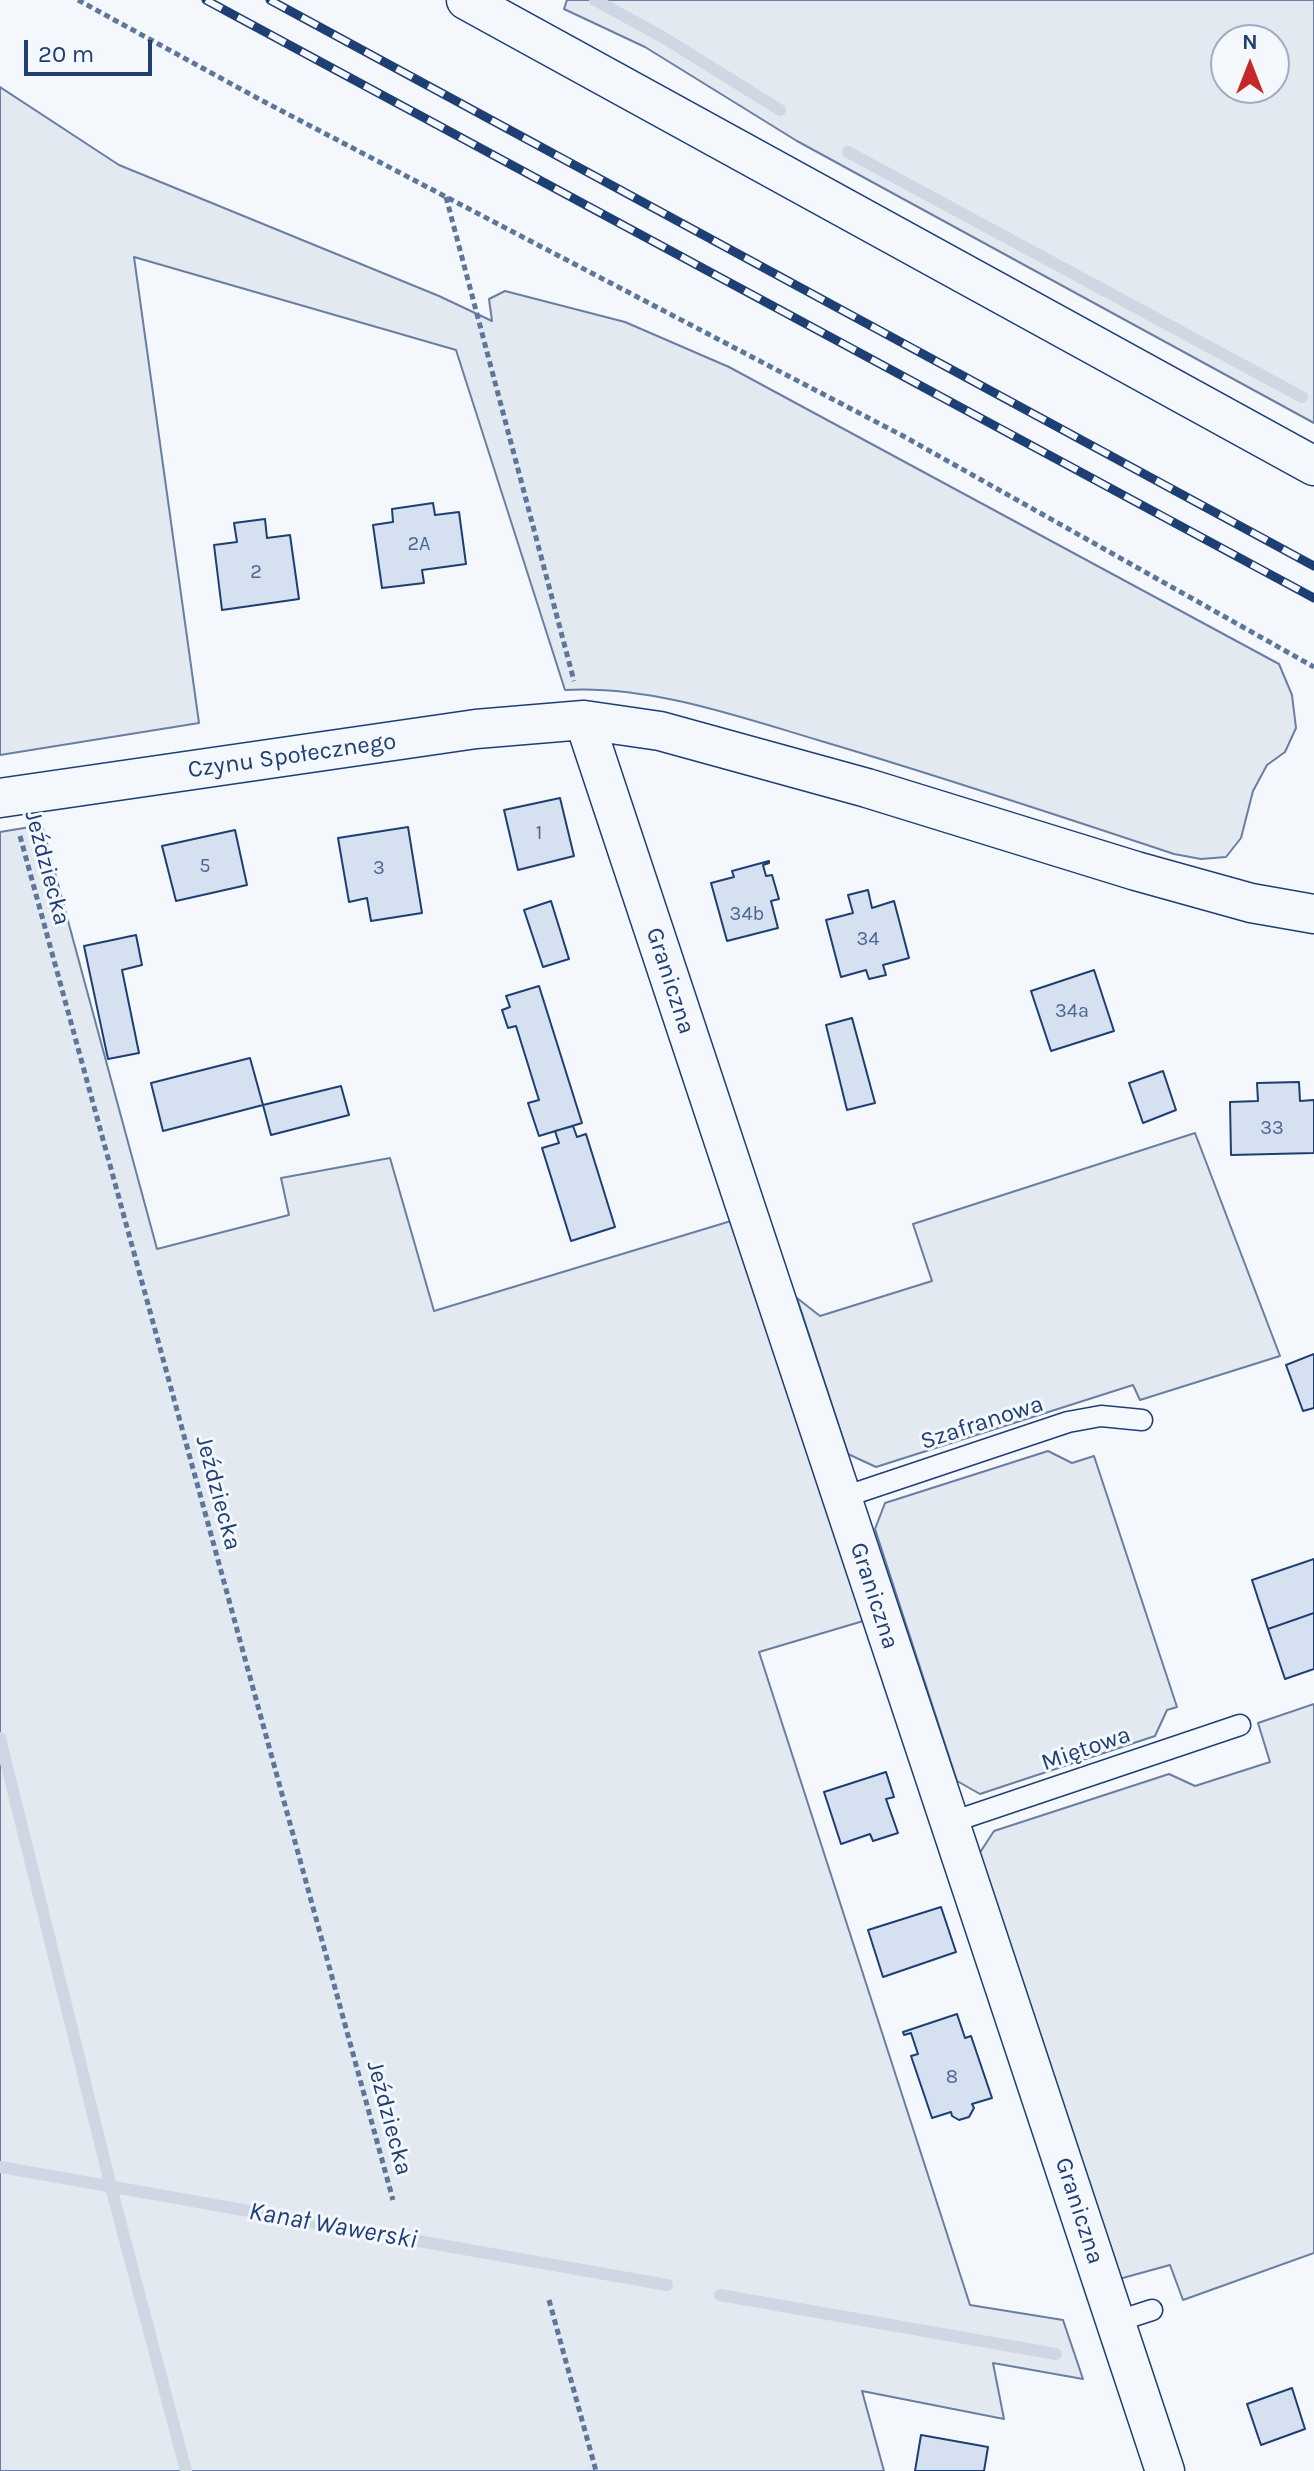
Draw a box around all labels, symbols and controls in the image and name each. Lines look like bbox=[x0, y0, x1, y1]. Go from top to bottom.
scale bar bbox=[28, 24, 156, 74]
north arrow bbox=[1210, 24, 1290, 104]
text: N bbox=[1242, 29, 1258, 55]
text: 20 m bbox=[38, 40, 94, 68]
house number: 2A bbox=[407, 532, 431, 556]
house number: 2 bbox=[250, 560, 262, 584]
street label: Czynu Społecznego bbox=[186, 727, 398, 785]
street label: Jeździecka bbox=[18, 807, 76, 929]
house number: 1 bbox=[536, 821, 542, 845]
house number: 5 bbox=[199, 854, 211, 878]
house number: 3 bbox=[373, 856, 385, 880]
house number: 34b bbox=[730, 902, 764, 926]
street label: Graniczna bbox=[639, 924, 701, 1038]
house number: 34 bbox=[857, 927, 879, 951]
house number: 34a bbox=[1055, 999, 1089, 1023]
house number: 33 bbox=[1260, 1116, 1284, 1140]
street label: Szafranowa bbox=[917, 1390, 1047, 1456]
street label: Jeździecka bbox=[189, 1432, 247, 1554]
street label: Graniczna bbox=[843, 1539, 905, 1653]
street label: Miętowa bbox=[1038, 1720, 1134, 1778]
street label: Jeździecka bbox=[360, 2057, 418, 2179]
house number: 8 bbox=[946, 2065, 958, 2089]
street label: Graniczna bbox=[1048, 2154, 1110, 2268]
water label: Kanał Wawerski bbox=[246, 2196, 420, 2256]

